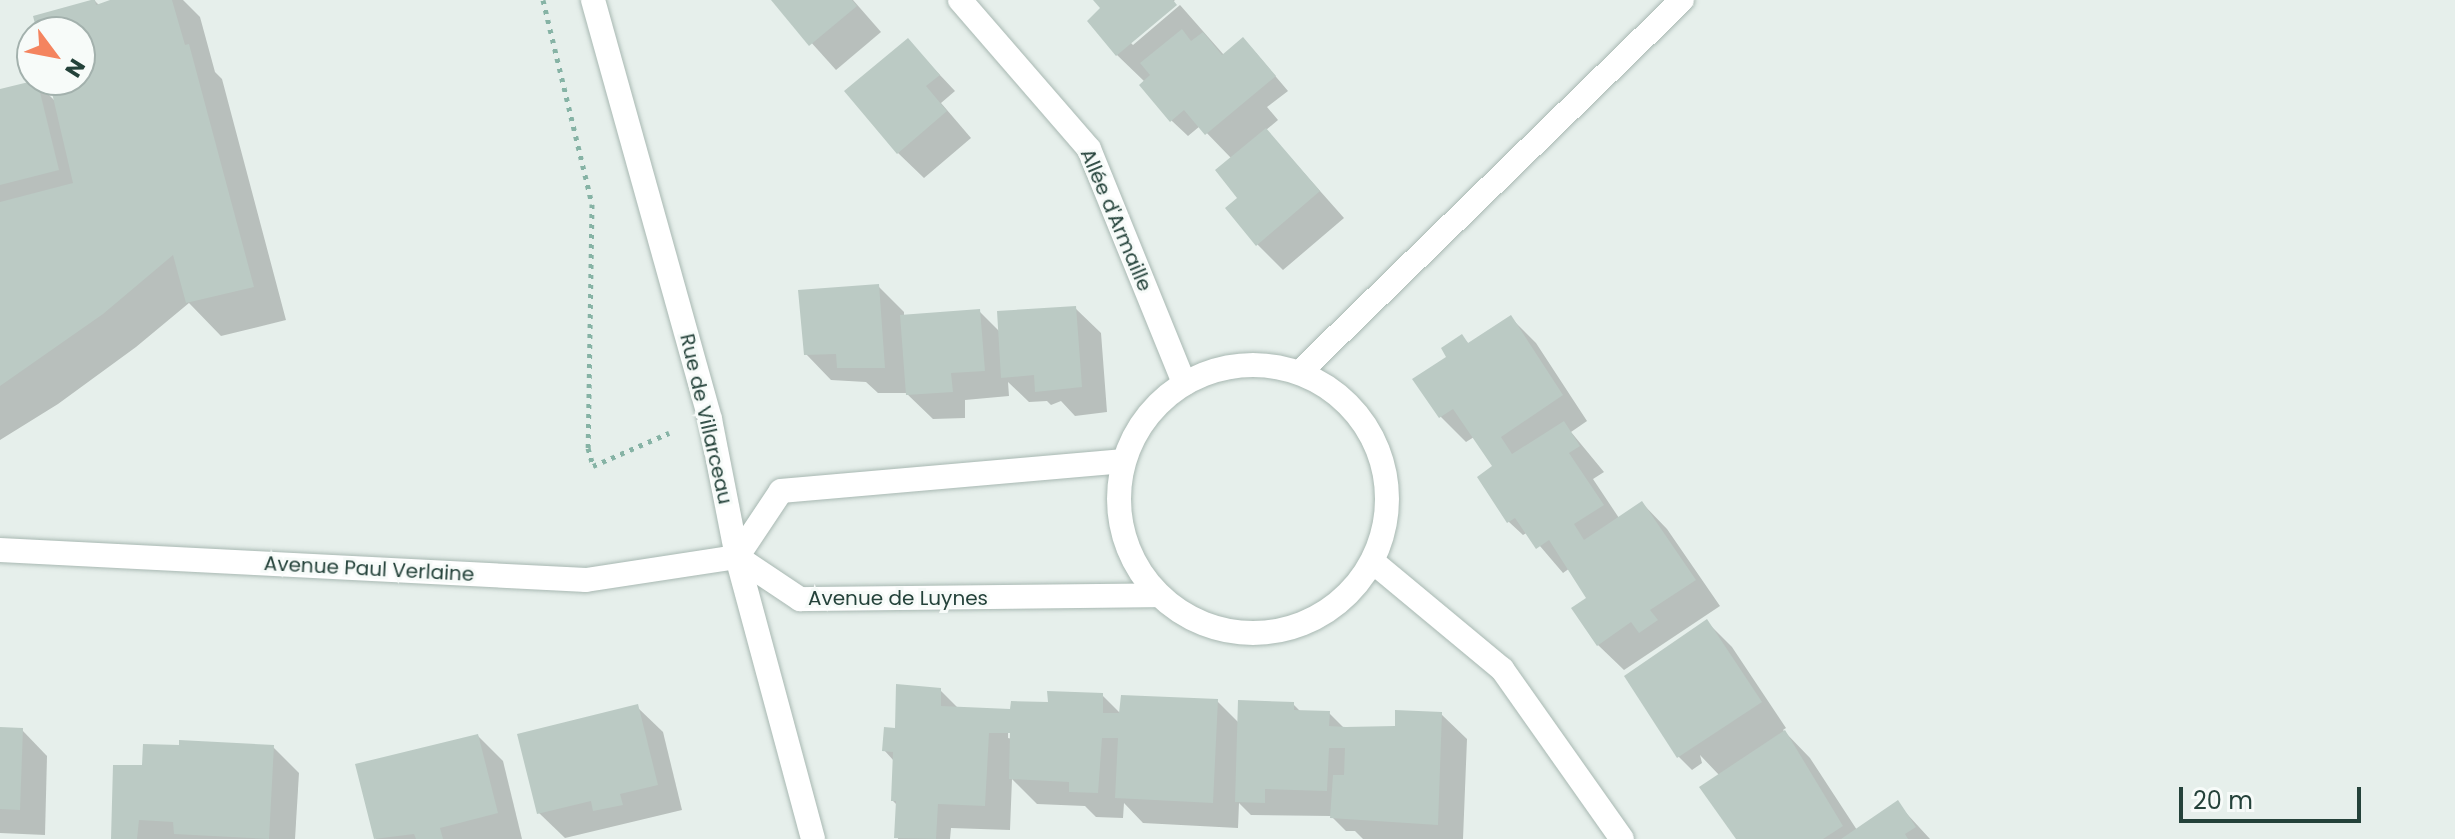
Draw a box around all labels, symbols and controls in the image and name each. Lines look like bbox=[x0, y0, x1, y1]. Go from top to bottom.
north arrow bbox=[16, 16, 96, 96]
text: N bbox=[58, 53, 93, 83]
street label: Allée d'Armaille bbox=[1075, 145, 1157, 295]
street label: Rue de Villarceau bbox=[675, 331, 737, 507]
street label: Avenue Paul Verlaine bbox=[263, 552, 475, 586]
street label: Avenue de Luynes bbox=[808, 586, 988, 610]
scale bar bbox=[2183, 771, 2365, 821]
text: 20 m bbox=[2193, 784, 2253, 817]

